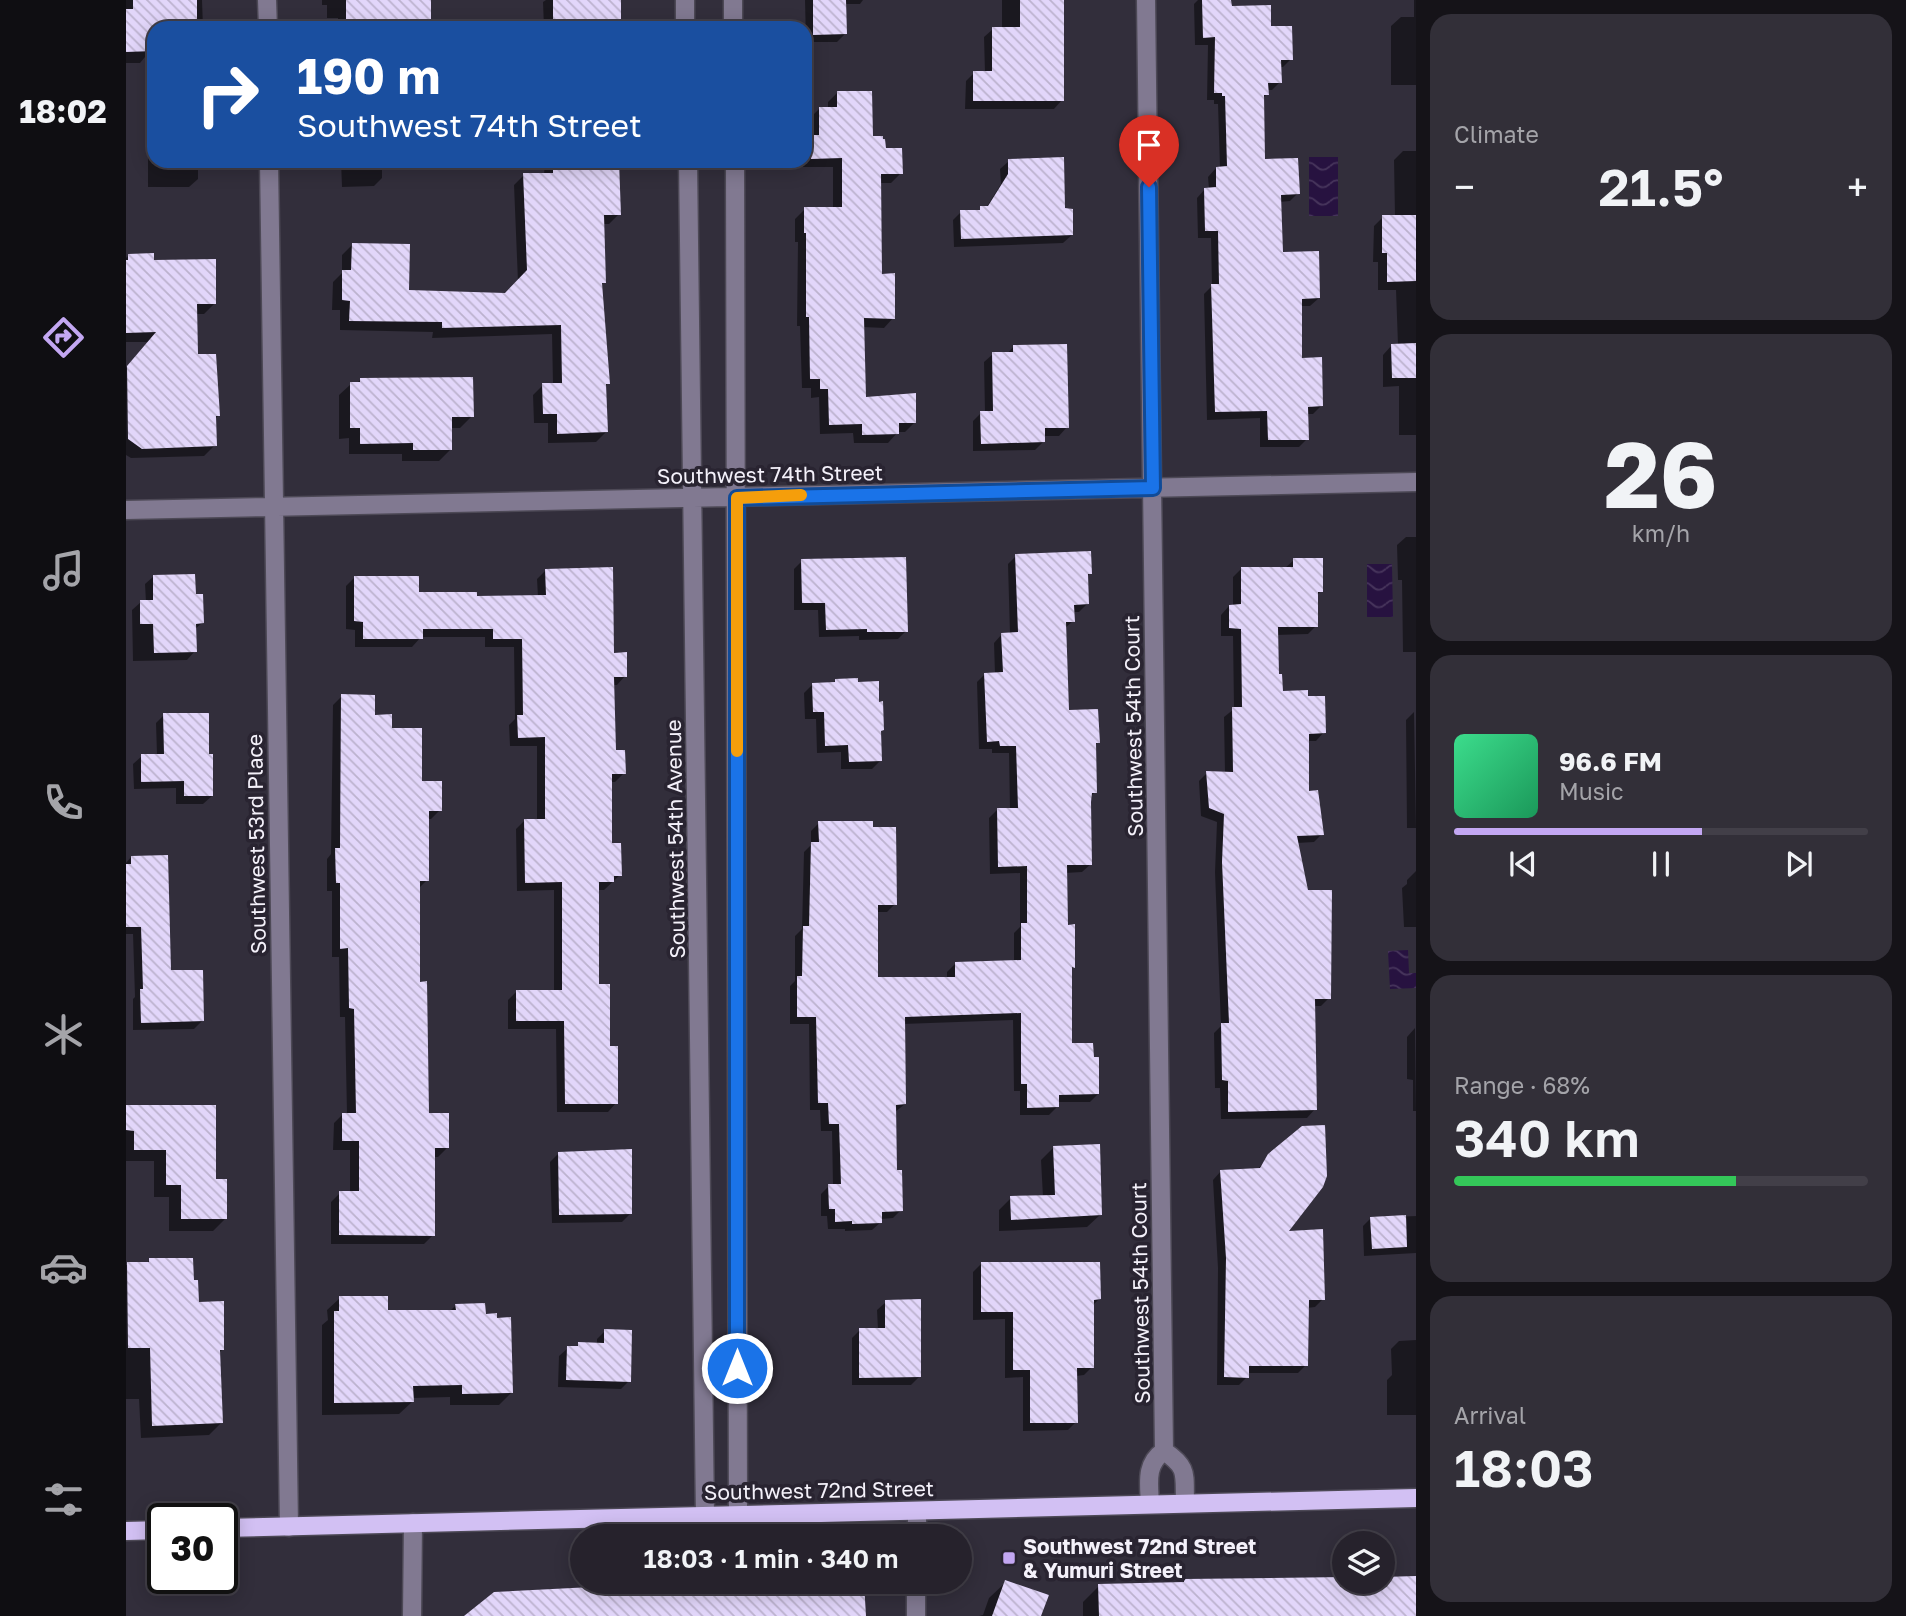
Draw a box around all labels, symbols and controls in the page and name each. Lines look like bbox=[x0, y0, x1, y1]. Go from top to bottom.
text: 190 m bbox=[297, 46, 440, 105]
icon: right bbox=[182, 49, 273, 140]
text: 18:02 bbox=[19, 92, 107, 130]
text: Southwest 74th Street bbox=[297, 106, 642, 144]
pin bbox=[1119, 115, 1179, 187]
text: Climate bbox=[1454, 120, 1539, 148]
icon: arrive bbox=[1130, 126, 1168, 164]
text: 21.5° bbox=[1599, 155, 1723, 217]
text: − bbox=[1454, 164, 1475, 209]
text: + bbox=[1847, 164, 1868, 209]
icon: directions bbox=[39, 313, 88, 362]
text: 26 bbox=[1604, 419, 1718, 528]
street label: Southwest 74th Street bbox=[657, 459, 883, 489]
text: km/h bbox=[1632, 519, 1690, 547]
icon: music bbox=[39, 546, 88, 595]
street label: Southwest 54th Court bbox=[1118, 615, 1148, 837]
street label: Southwest 54th Avenue bbox=[660, 719, 690, 959]
street label: Southwest 53rd Place bbox=[241, 734, 271, 954]
text: 96.6 FM bbox=[1559, 746, 1662, 777]
text: Music bbox=[1559, 777, 1624, 805]
icon: phone bbox=[39, 778, 88, 827]
icon: previous bbox=[1504, 845, 1542, 883]
icon: pause bbox=[1642, 845, 1680, 883]
icon: next bbox=[1780, 845, 1818, 883]
icon: climate bbox=[39, 1010, 88, 1059]
text: Range · 68% bbox=[1454, 1071, 1590, 1099]
text: 340 km bbox=[1454, 1106, 1640, 1168]
street label: Southwest 54th Court bbox=[1125, 1182, 1155, 1404]
icon: car bbox=[39, 1243, 88, 1292]
position arrow bbox=[700, 1331, 774, 1405]
text: Arrival bbox=[1454, 1401, 1526, 1429]
text: 18:03 bbox=[1454, 1436, 1594, 1498]
icon: filters bbox=[39, 1475, 88, 1524]
street label: Southwest 72nd Street bbox=[704, 1475, 934, 1505]
speed limit sign: 30 bbox=[147, 1503, 238, 1594]
map controls bbox=[1332, 1531, 1395, 1594]
button: layers bbox=[1332, 1531, 1395, 1594]
place label: Southwest 72nd Street & Yumuri Street bbox=[1023, 1533, 1256, 1583]
text: 18:03 · 1 min · 340 m bbox=[644, 1543, 898, 1574]
marker: Southwest 72nd Street & Yumuri Street bbox=[1001, 1550, 1017, 1566]

